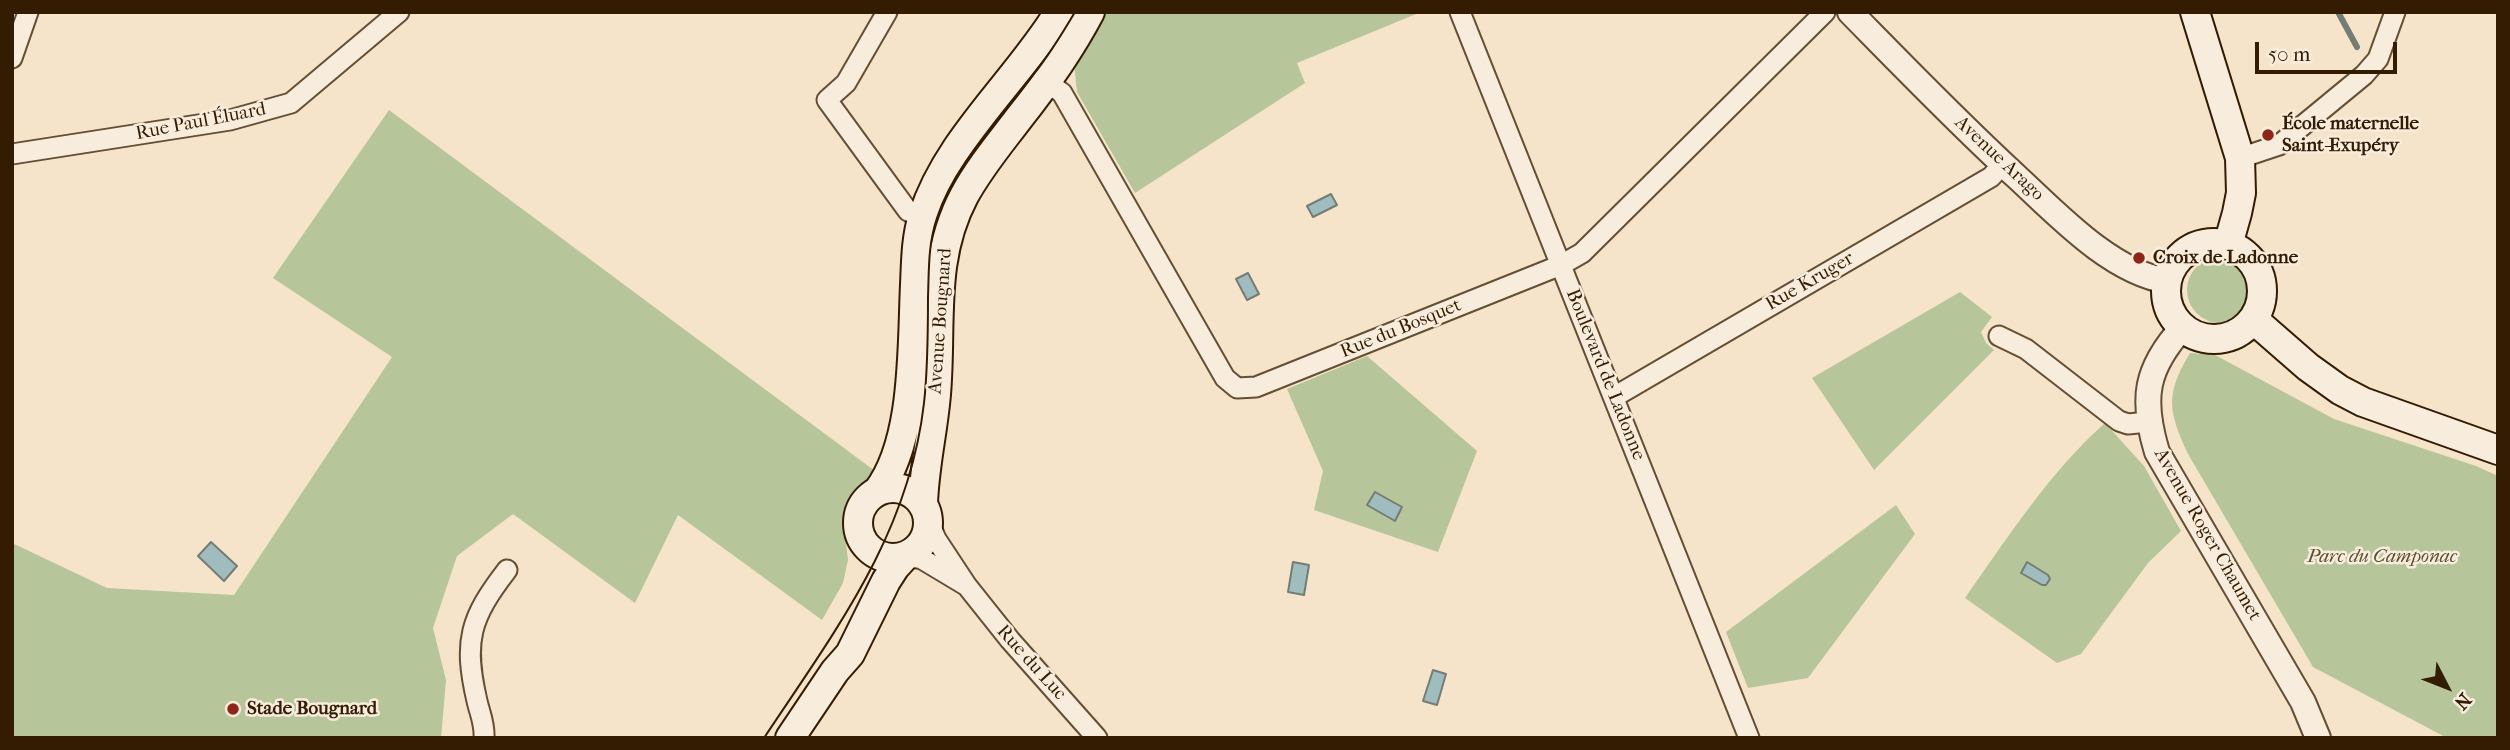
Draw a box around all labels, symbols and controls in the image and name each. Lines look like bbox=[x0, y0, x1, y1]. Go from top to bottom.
scale bar bbox=[2258, 28, 2400, 72]
text: 50 m bbox=[2268, 42, 2311, 66]
street label: Rue Paul Éluard bbox=[134, 98, 268, 146]
street label: Avenue Arago bbox=[1949, 112, 2049, 206]
place label: École maternelle Saint-Exupéry bbox=[2282, 113, 2419, 157]
marker: École maternelle Saint-Exupéry bbox=[2260, 127, 2276, 143]
street label: Avenue Bougnard bbox=[925, 247, 957, 395]
place label: Croix de Ladonne bbox=[2153, 247, 2298, 269]
street label: Rue Kruger bbox=[1762, 248, 1858, 316]
marker: Croix de Ladonne bbox=[2131, 250, 2147, 266]
street label: Boulevard de Ladonne bbox=[1560, 286, 1650, 464]
street label: Rue du Bosquet bbox=[1337, 294, 1465, 364]
street label: Avenue Roger Chaumet bbox=[2148, 445, 2266, 625]
park label: Parc du Camponac bbox=[2307, 546, 2457, 568]
street label: Rue du Luc bbox=[991, 621, 1071, 705]
north arrow bbox=[2412, 652, 2482, 722]
text: N bbox=[2450, 688, 2476, 714]
place label: Stade Bougnard bbox=[247, 698, 377, 720]
marker: Stade Bougnard bbox=[225, 701, 241, 717]

